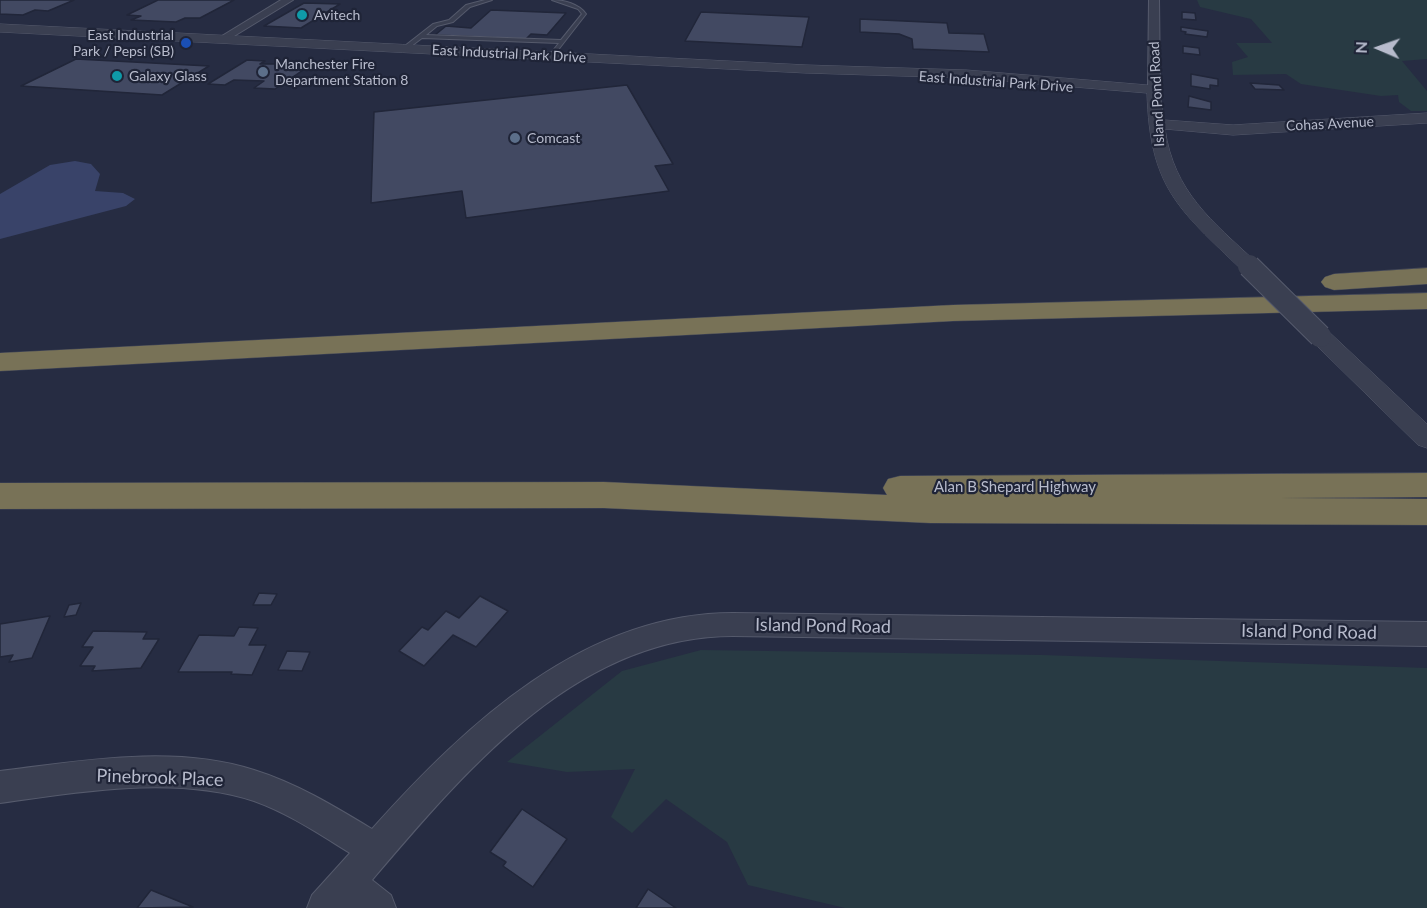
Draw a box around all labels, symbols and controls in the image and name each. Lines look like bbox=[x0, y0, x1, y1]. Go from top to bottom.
place label: Avitech bbox=[314, 7, 360, 23]
marker: Avitech bbox=[295, 8, 309, 22]
north arrow bbox=[1349, 18, 1409, 78]
place label: East Industrial Park / Pepsi (SB) bbox=[73, 27, 174, 60]
marker: East Industrial Park / Pepsi (SB) bbox=[179, 36, 193, 50]
street label: Island Pond Road bbox=[1146, 41, 1168, 147]
text: N bbox=[1351, 41, 1370, 54]
street label: East Industrial Park Drive bbox=[431, 42, 587, 66]
place label: Manchester Fire Department Station 8 bbox=[275, 56, 408, 88]
marker: Manchester Fire Department Station 8 bbox=[256, 65, 270, 79]
place label: Galaxy Glass bbox=[129, 68, 207, 84]
street label: East Industrial Park Drive bbox=[918, 68, 1074, 96]
marker: Galaxy Glass bbox=[110, 69, 124, 83]
street label: Cohas Avenue bbox=[1286, 113, 1374, 135]
place label: Comcast bbox=[527, 130, 580, 146]
marker: Comcast bbox=[508, 131, 522, 145]
street label: Alan B Shepard Highway bbox=[934, 478, 1096, 496]
street label: Island Pond Road bbox=[755, 614, 891, 638]
street label: Island Pond Road bbox=[1241, 620, 1377, 644]
street label: Pinebrook Place bbox=[96, 765, 224, 791]

